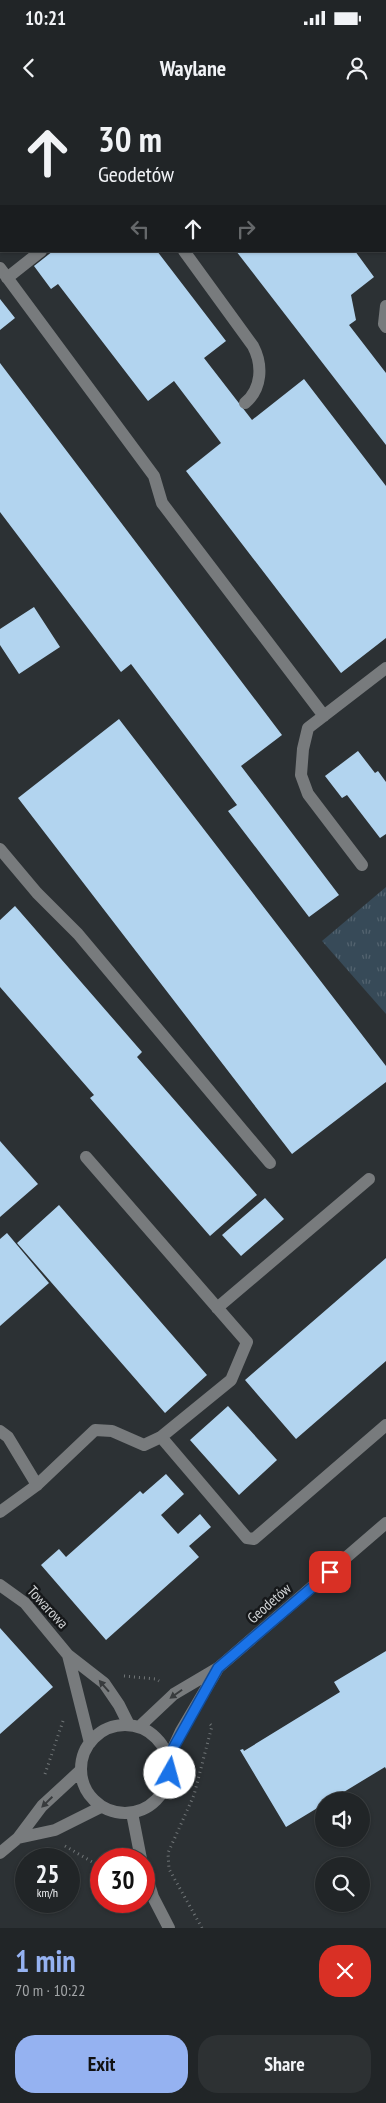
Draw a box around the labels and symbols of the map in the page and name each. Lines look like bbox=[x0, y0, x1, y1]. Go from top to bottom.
pin bbox=[309, 1551, 351, 1593]
street label: Geodetów bbox=[243, 1579, 295, 1627]
street label: Towarowa bbox=[23, 1582, 73, 1632]
one-way arrow bbox=[98, 1680, 110, 1692]
one-way arrow bbox=[169, 1689, 183, 1699]
position arrow bbox=[143, 1746, 195, 1798]
one-way arrow bbox=[41, 1795, 53, 1807]
speed limit sign: 30 bbox=[90, 1848, 155, 1913]

